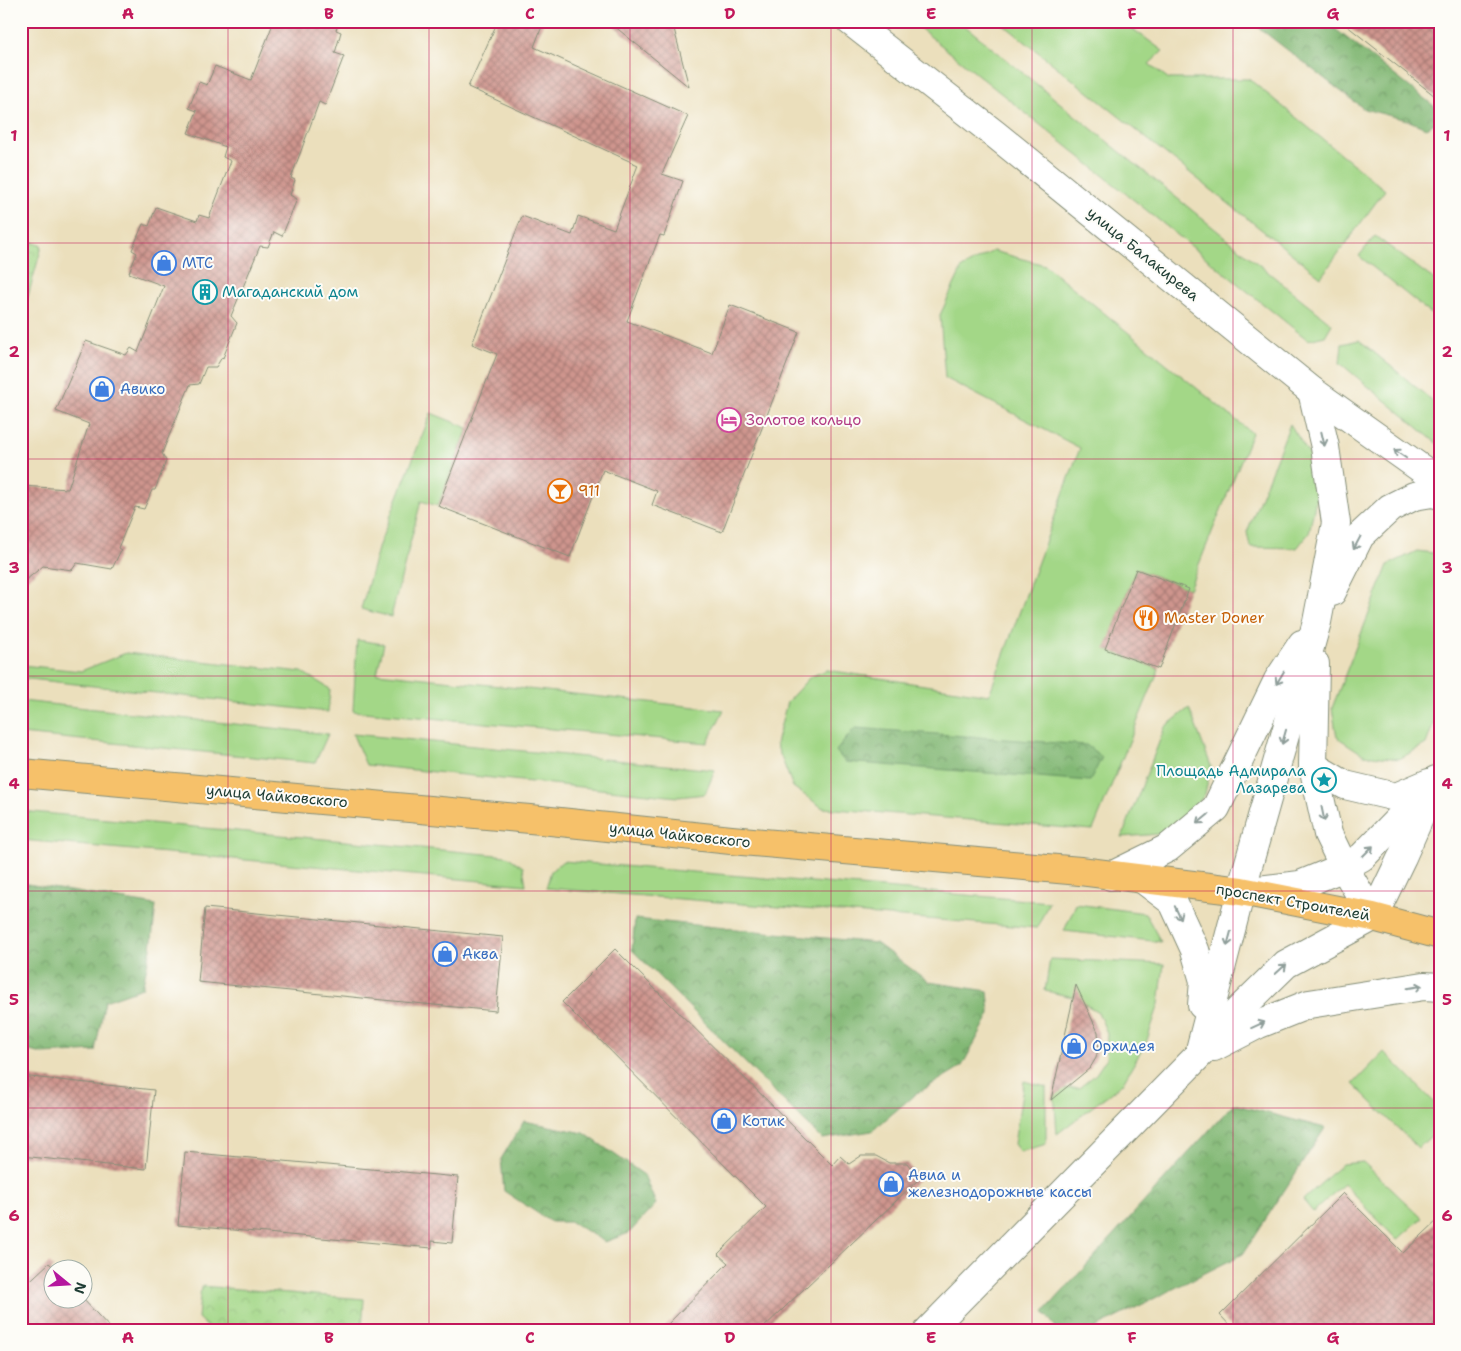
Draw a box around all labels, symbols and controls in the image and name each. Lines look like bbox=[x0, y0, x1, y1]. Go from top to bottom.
text: A bbox=[122, 3, 134, 24]
text: B bbox=[324, 3, 334, 24]
text: C bbox=[525, 3, 535, 24]
text: D bbox=[724, 3, 736, 24]
text: E bbox=[926, 3, 936, 24]
text: F bbox=[1127, 3, 1137, 24]
text: G bbox=[1327, 3, 1340, 24]
text: 1 bbox=[10, 125, 18, 146]
text: 1 bbox=[1443, 125, 1451, 146]
street label: улица Балакирева bbox=[1083, 203, 1204, 306]
shop icon: МТС bbox=[151, 250, 177, 276]
place label: МТС bbox=[182, 253, 213, 273]
building icon: Магаданский дом bbox=[192, 279, 218, 305]
place label: Магаданский дом bbox=[222, 282, 359, 302]
text: 2 bbox=[8, 341, 20, 362]
text: 2 bbox=[1441, 341, 1453, 362]
shop icon: Авико bbox=[89, 376, 115, 402]
place label: Авико bbox=[120, 379, 165, 399]
hotel icon: Золотое кольцо bbox=[716, 407, 742, 433]
place label: Золотое кольцо bbox=[746, 410, 861, 430]
one-way arrow bbox=[1319, 430, 1328, 446]
one-way arrow bbox=[1393, 449, 1407, 459]
bar icon: 911 bbox=[547, 478, 573, 504]
place label: 911 bbox=[578, 481, 600, 501]
one-way arrow bbox=[1352, 535, 1361, 550]
text: 3 bbox=[8, 557, 20, 578]
text: 3 bbox=[1441, 557, 1453, 578]
restaurant icon: Master Doner bbox=[1133, 605, 1159, 631]
place label: Master Doner bbox=[1164, 608, 1265, 628]
one-way arrow bbox=[1275, 670, 1285, 684]
one-way arrow bbox=[1279, 728, 1289, 744]
place label: Площадь Адмирала Лазарева bbox=[1156, 761, 1307, 798]
place icon: Площадь Адмирала Лазарева bbox=[1311, 767, 1337, 793]
text: 4 bbox=[8, 773, 20, 794]
text: 4 bbox=[1441, 773, 1453, 794]
street label: улица Чайковского bbox=[205, 780, 349, 812]
one-way arrow bbox=[1319, 805, 1328, 821]
one-way arrow bbox=[1196, 813, 1209, 825]
street label: улица Чайковского bbox=[608, 818, 752, 852]
one-way arrow bbox=[1362, 844, 1374, 857]
street label: проспект Строителей bbox=[1215, 879, 1372, 925]
one-way arrow bbox=[1173, 905, 1183, 920]
one-way arrow bbox=[1223, 930, 1233, 946]
shop icon: Аква bbox=[432, 941, 458, 967]
place label: Аква bbox=[462, 944, 499, 964]
one-way arrow bbox=[1275, 963, 1288, 975]
one-way arrow bbox=[1407, 982, 1423, 992]
text: 5 bbox=[9, 989, 19, 1010]
text: 5 bbox=[1442, 989, 1452, 1010]
one-way arrow bbox=[1250, 1019, 1265, 1029]
shop icon: Орхидея bbox=[1061, 1033, 1087, 1059]
place label: Орхидея bbox=[1092, 1036, 1155, 1056]
shop icon: Котик bbox=[711, 1108, 737, 1134]
place label: Котик bbox=[742, 1111, 785, 1131]
place label: Авиа и железнодорожные кассы bbox=[908, 1165, 1092, 1202]
shop icon: Авиа и железнодорожные кассы bbox=[878, 1171, 904, 1197]
text: 6 bbox=[8, 1205, 20, 1226]
text: 6 bbox=[1441, 1205, 1453, 1226]
north arrow bbox=[42, 1258, 92, 1308]
text: N bbox=[70, 1280, 91, 1296]
text: A bbox=[122, 1327, 134, 1348]
text: B bbox=[324, 1327, 334, 1348]
text: C bbox=[525, 1327, 535, 1348]
text: D bbox=[724, 1327, 736, 1348]
text: E bbox=[926, 1327, 936, 1348]
text: F bbox=[1127, 1327, 1137, 1348]
text: G bbox=[1327, 1327, 1340, 1348]

